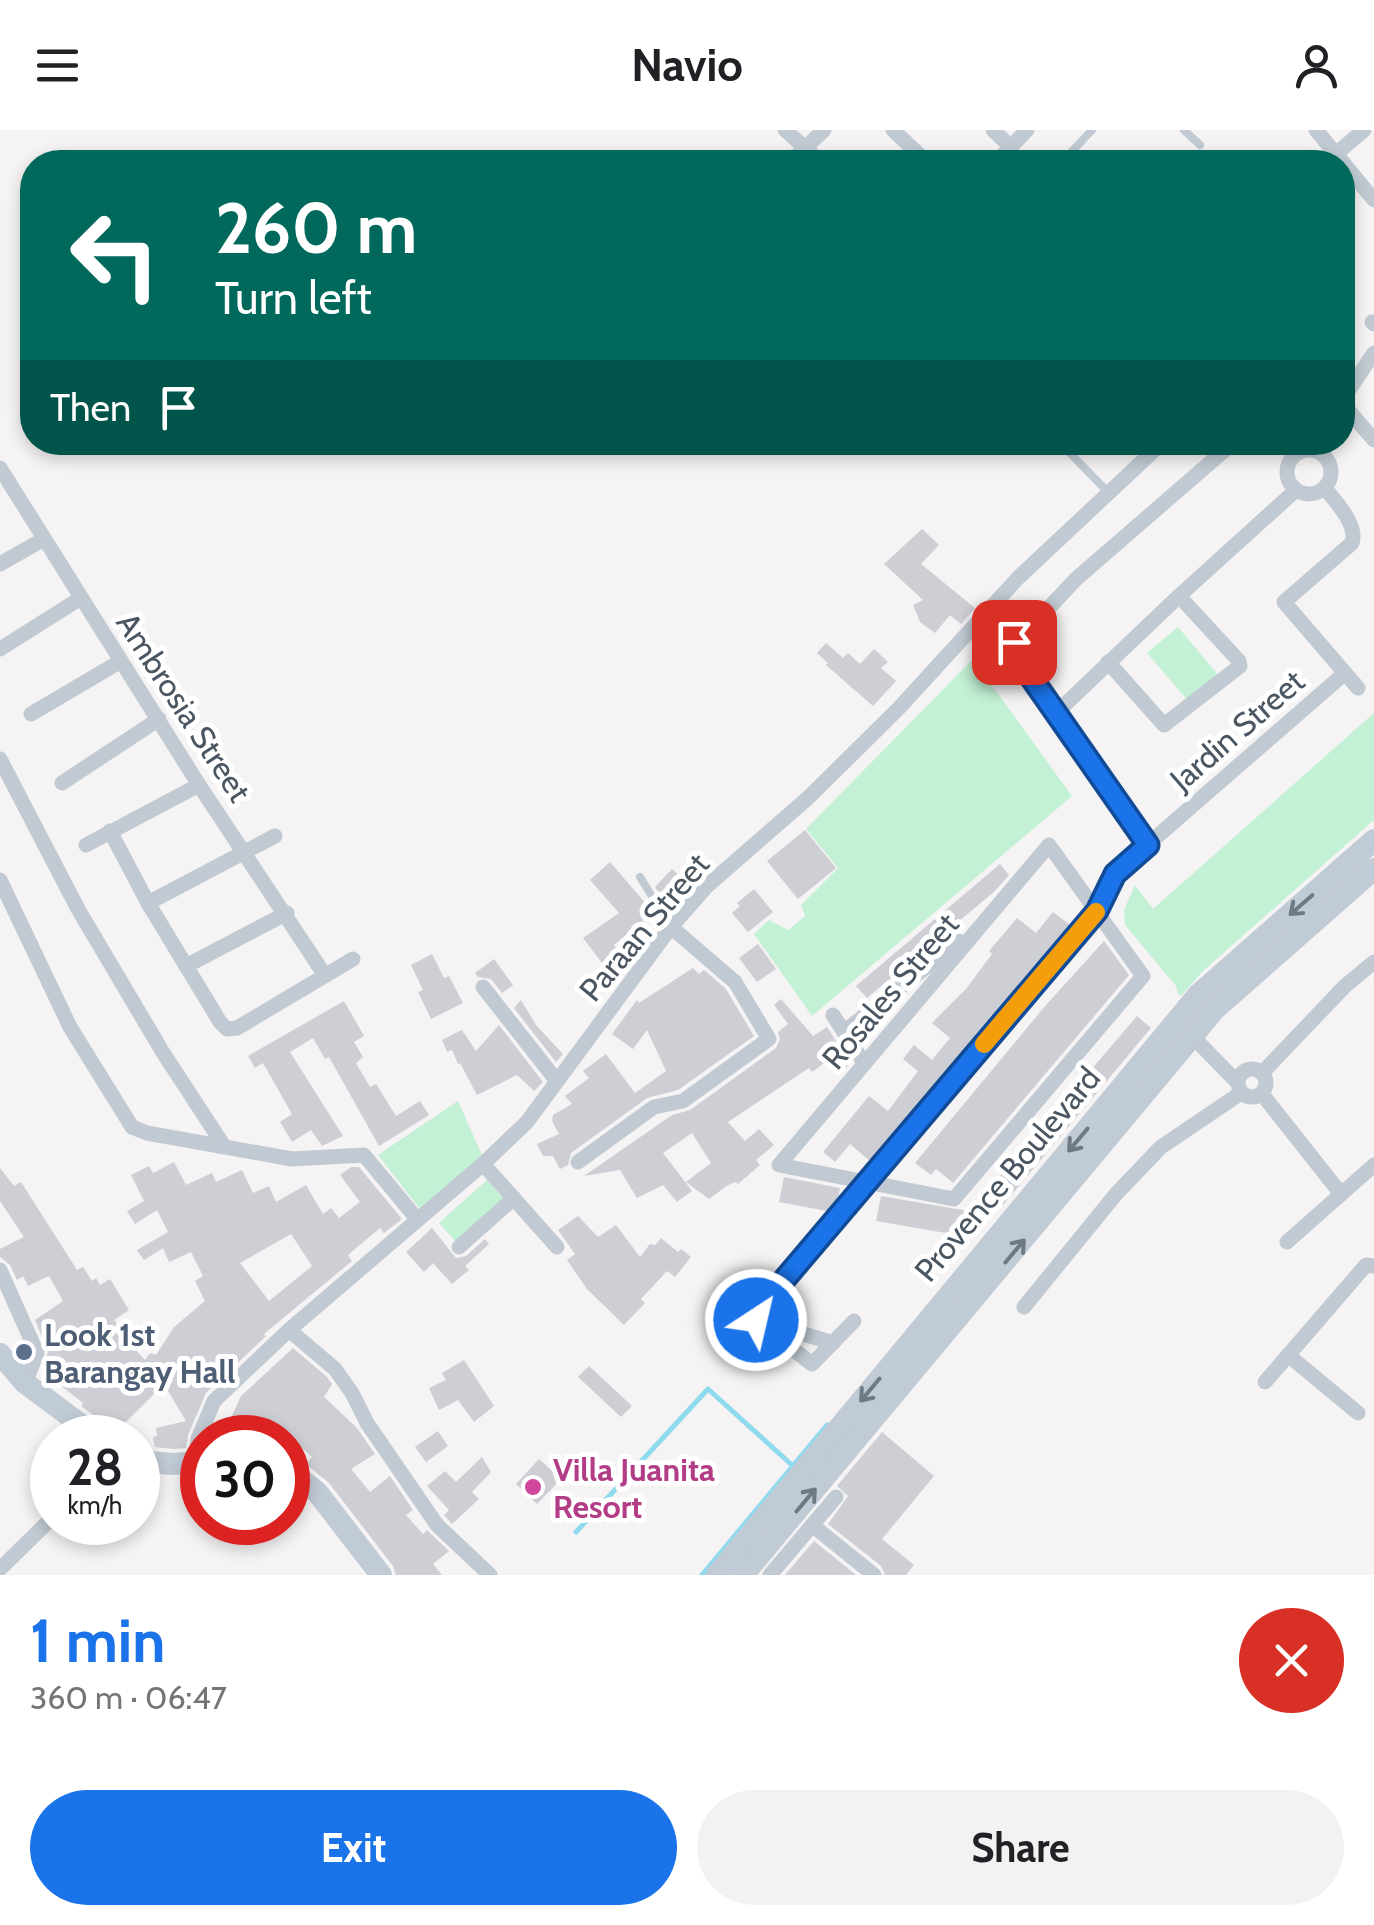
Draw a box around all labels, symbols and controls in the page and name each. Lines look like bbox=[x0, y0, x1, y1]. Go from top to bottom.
icon: menu bbox=[30, 38, 85, 93]
text: Navio bbox=[631, 38, 743, 92]
icon: person bbox=[1289, 38, 1344, 93]
text: 260 m bbox=[215, 185, 417, 271]
icon: left bbox=[50, 190, 180, 320]
text: Turn left bbox=[215, 271, 372, 325]
icon: arrive bbox=[151, 380, 206, 435]
text: Then bbox=[50, 384, 131, 431]
pin bbox=[972, 600, 1057, 685]
street label: Ambrosia Street bbox=[108, 605, 260, 809]
icon: arrive bbox=[987, 615, 1042, 670]
street label: Jardin Street bbox=[1161, 661, 1312, 799]
street label: Paraan Street bbox=[571, 845, 717, 1009]
one-way arrow bbox=[1289, 893, 1314, 916]
street label: Rosales Street bbox=[814, 905, 967, 1077]
street label: Provence Boulevard bbox=[906, 1059, 1108, 1289]
one-way arrow bbox=[1067, 1126, 1089, 1152]
one-way arrow bbox=[1004, 1239, 1026, 1265]
position arrow bbox=[704, 1268, 808, 1372]
place label: Look 1st Barangay Hall bbox=[44, 1315, 235, 1391]
marker: Look 1st Barangay Hall bbox=[13, 1341, 35, 1363]
one-way arrow bbox=[860, 1376, 882, 1402]
speed limit sign: 30 bbox=[180, 1415, 310, 1545]
text: 28 bbox=[67, 1437, 123, 1498]
place label: Villa Juanita Resort bbox=[553, 1450, 715, 1526]
marker: Villa Juanita Resort bbox=[522, 1476, 544, 1498]
one-way arrow bbox=[795, 1488, 817, 1514]
text: km/h bbox=[68, 1490, 122, 1520]
text: 1 min bbox=[30, 1604, 165, 1677]
button: close bbox=[1239, 1608, 1344, 1713]
text: 360 m · 06:47 bbox=[30, 1678, 227, 1717]
button: Exit bbox=[30, 1790, 677, 1905]
button: Share bbox=[697, 1790, 1344, 1905]

